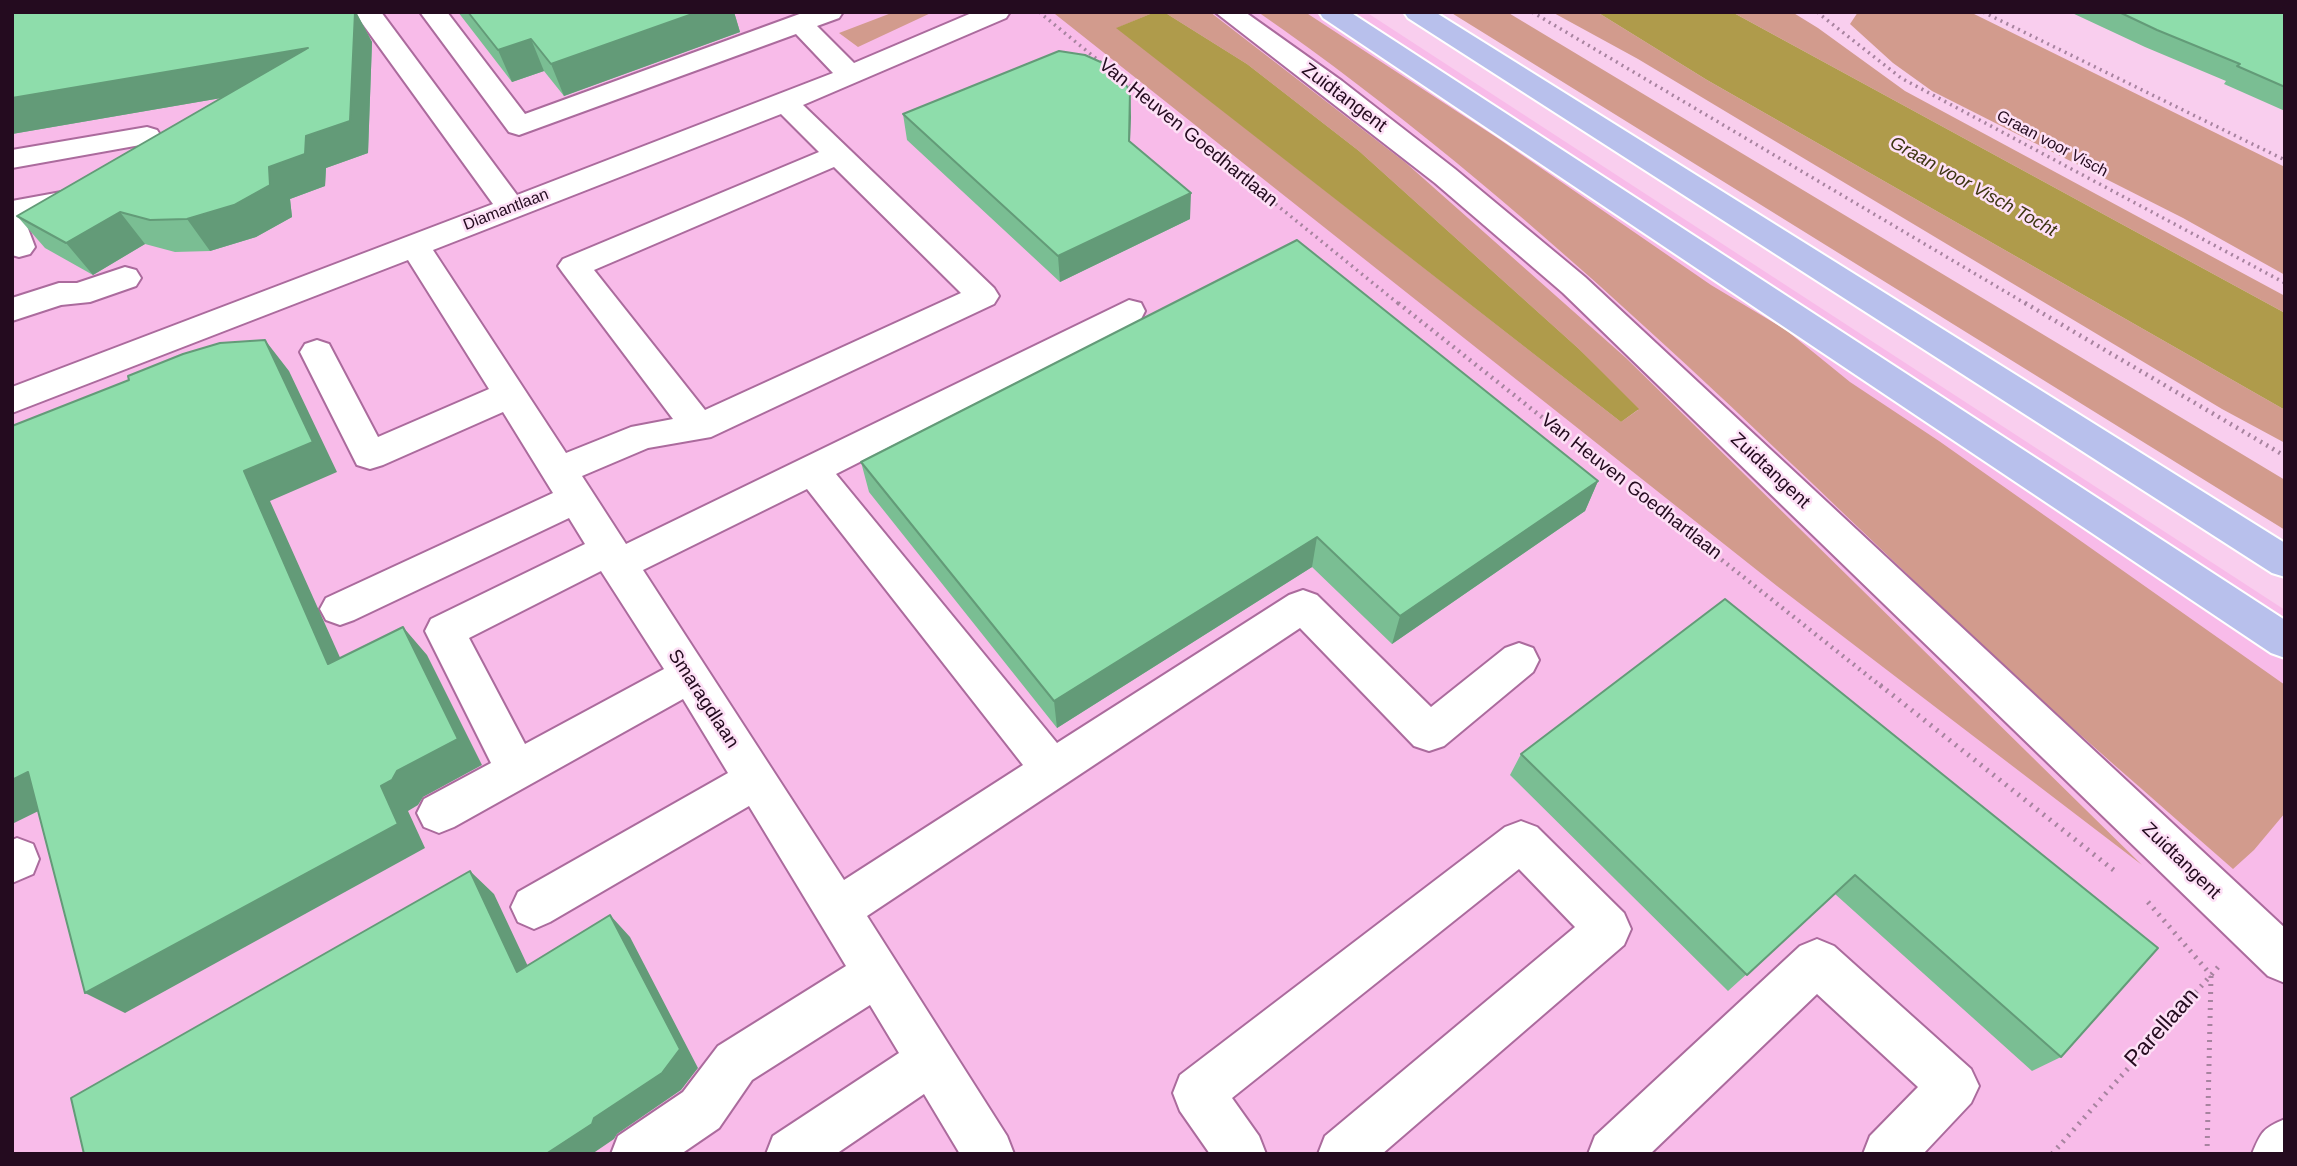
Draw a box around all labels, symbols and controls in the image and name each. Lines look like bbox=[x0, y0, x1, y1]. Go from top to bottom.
street label: Van Heuven Goedhartlaan bbox=[1094, 54, 1282, 212]
street label: Zuidtangent bbox=[1297, 59, 1391, 137]
street label: Graan voor Visch bbox=[1993, 107, 2111, 181]
water label: Graan voor Visch Tocht bbox=[1886, 132, 2060, 242]
street label: Diamantlaan bbox=[461, 185, 551, 235]
street label: Van Heuven Goedhartlaan bbox=[1536, 409, 1726, 565]
street label: Zuidtangent bbox=[1726, 428, 1814, 514]
street label: Smaragdlaan bbox=[663, 645, 743, 753]
street label: Zuidtangent bbox=[2137, 818, 2225, 904]
street label: Parellaan bbox=[2119, 983, 2205, 1073]

